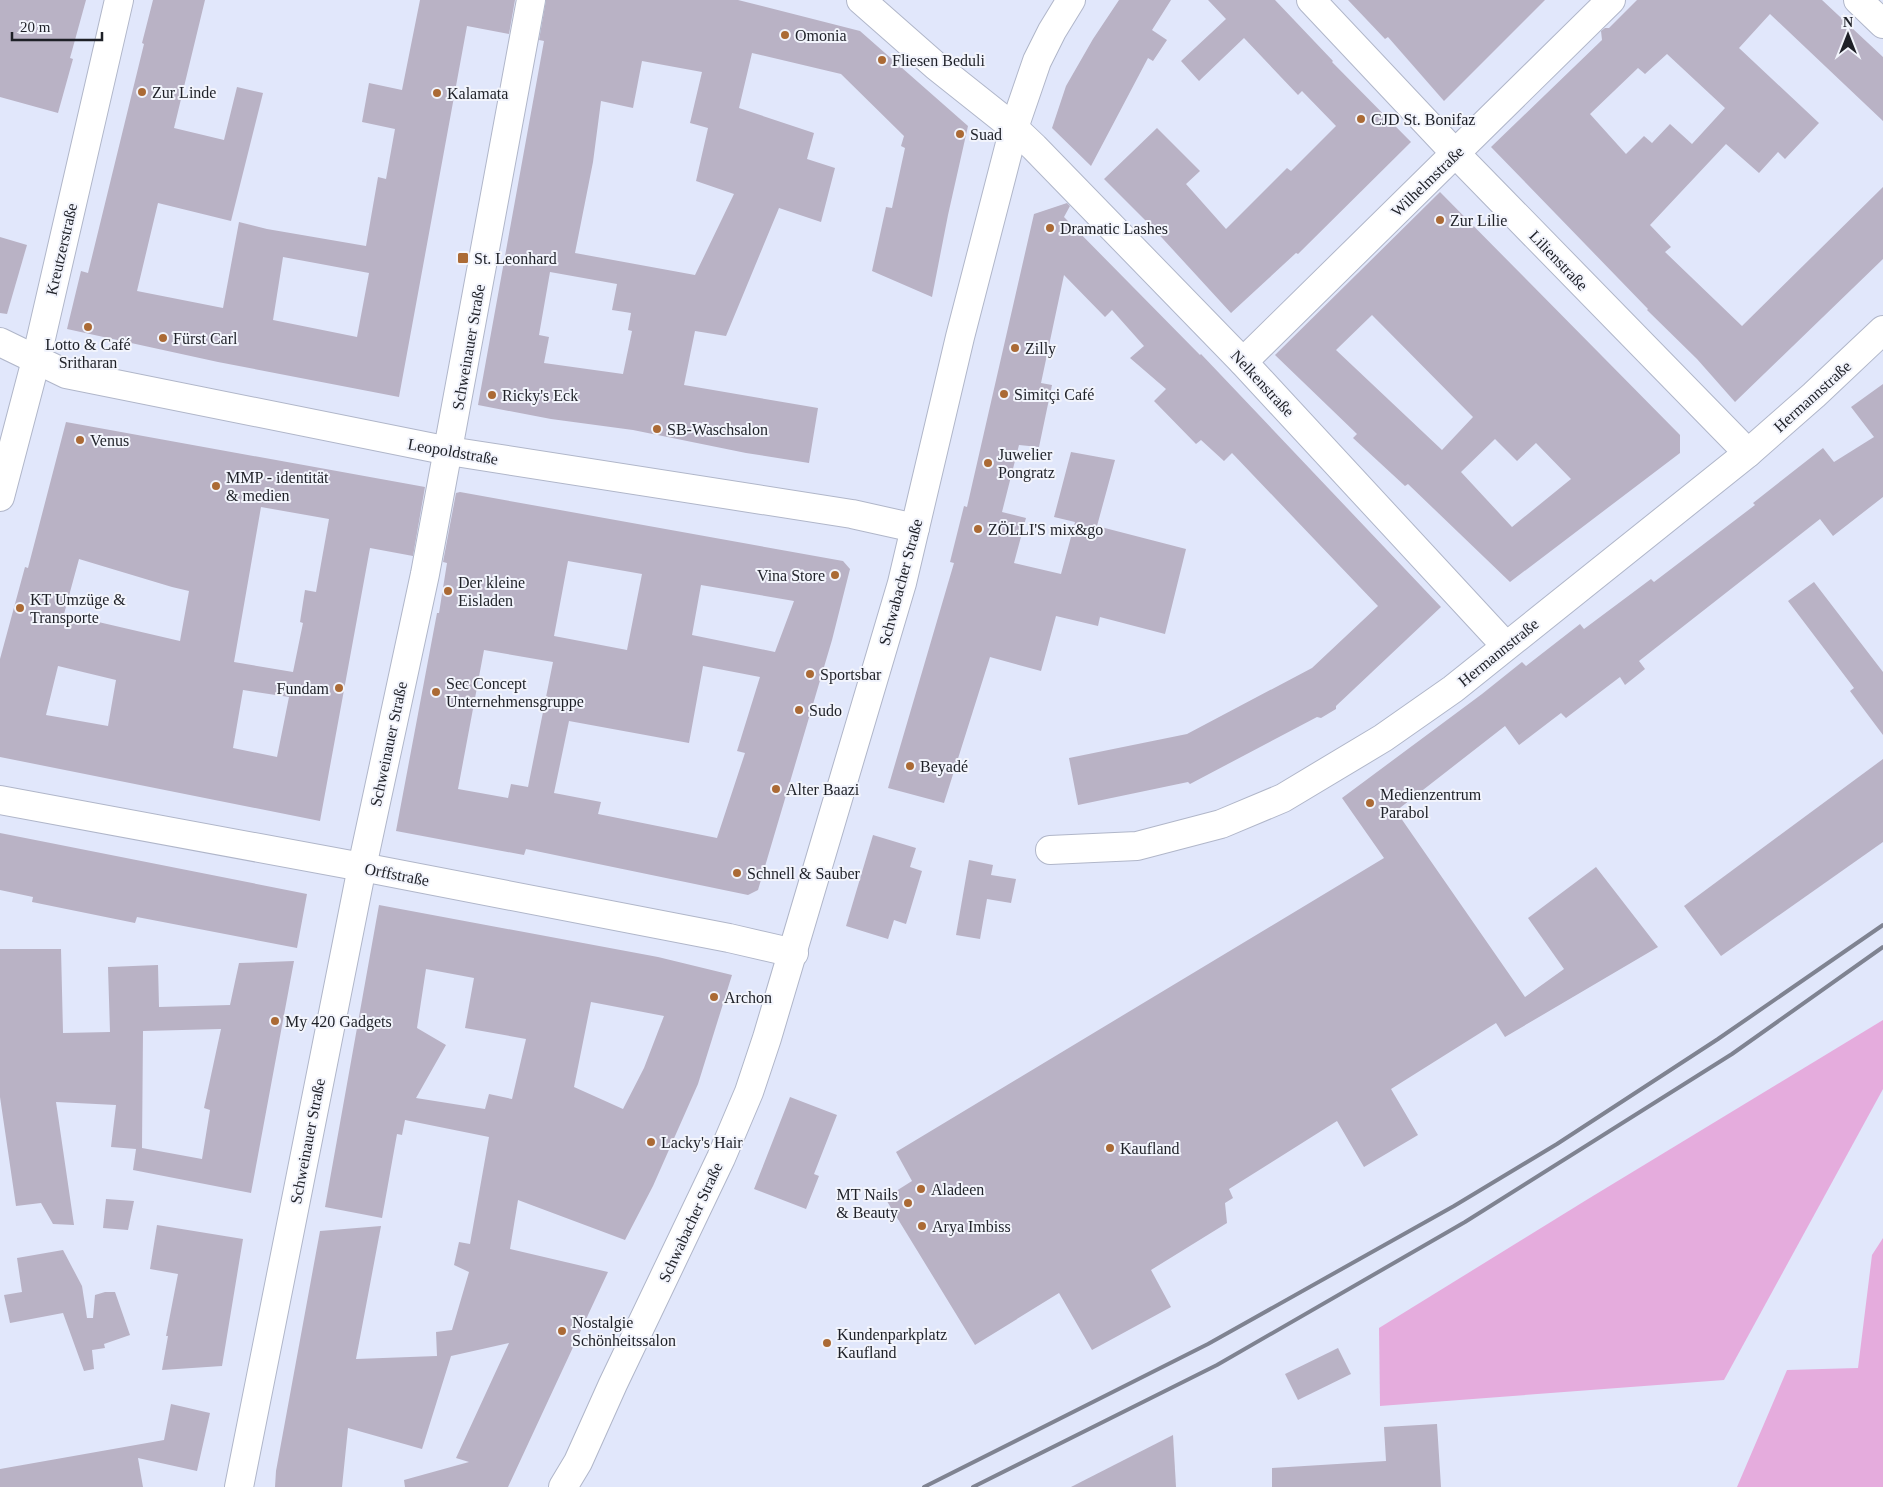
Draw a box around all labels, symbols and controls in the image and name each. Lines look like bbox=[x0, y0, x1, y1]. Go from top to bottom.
scale bar bbox=[12, 10, 102, 42]
north arrow bbox=[1823, 10, 1873, 60]
text: N bbox=[1843, 15, 1853, 30]
text: 20 m bbox=[20, 19, 51, 35]
place label: Omonia bbox=[795, 27, 847, 44]
marker: Omonia bbox=[779, 29, 791, 41]
place label: Fliesen Beduli bbox=[892, 52, 985, 69]
marker: Fliesen Beduli bbox=[876, 54, 888, 66]
place label: Zur Linde bbox=[152, 84, 216, 101]
place label: Kalamata bbox=[447, 85, 508, 102]
marker: Zur Linde bbox=[136, 86, 148, 98]
marker: Kalamata bbox=[431, 87, 443, 99]
place label: CJD St. Bonifaz bbox=[1371, 111, 1475, 128]
marker: CJD St. Bonifaz bbox=[1355, 113, 1367, 125]
place label: Suad bbox=[970, 126, 1002, 143]
marker: Suad bbox=[954, 128, 966, 140]
street label: Wilhelmstraße bbox=[1388, 143, 1467, 220]
street label: Kreutzerstraße bbox=[43, 201, 80, 297]
place label: Zur Lilie bbox=[1450, 212, 1507, 229]
marker: Zur Lilie bbox=[1434, 214, 1446, 226]
place label: Dramatic Lashes bbox=[1060, 220, 1168, 237]
marker: Dramatic Lashes bbox=[1044, 222, 1056, 234]
street label: Lilienstraße bbox=[1526, 227, 1591, 294]
place label: St. Leonhard bbox=[474, 250, 557, 267]
marker: St. Leonhard bbox=[456, 251, 470, 265]
street label: Schweinauer Straße bbox=[449, 283, 488, 411]
marker: Lotto & Café Sritharan bbox=[82, 321, 94, 333]
place label: Fürst Carl bbox=[173, 330, 238, 347]
marker: Fürst Carl bbox=[157, 332, 169, 344]
place label: Lotto & Café Sritharan bbox=[45, 336, 131, 371]
place label: Zilly bbox=[1025, 340, 1056, 358]
marker: Zilly bbox=[1009, 342, 1021, 354]
street label: Nelkenstraße bbox=[1228, 347, 1298, 420]
street label: Hermannstraße bbox=[1770, 357, 1854, 435]
place label: Simitçi Café bbox=[1014, 386, 1094, 404]
place label: Ricky's Eck bbox=[502, 387, 578, 405]
marker: Simitçi Café bbox=[998, 388, 1010, 400]
marker: Ricky's Eck bbox=[486, 389, 498, 401]
place label: SB-Waschsalon bbox=[667, 421, 768, 438]
marker: SB-Waschsalon bbox=[651, 423, 663, 435]
place label: Venus bbox=[90, 432, 129, 449]
marker: Venus bbox=[74, 434, 86, 446]
street label: Leopoldstraße bbox=[406, 435, 499, 469]
place label: Juwelier Pongratz bbox=[998, 446, 1055, 482]
marker: Juwelier Pongratz bbox=[982, 457, 994, 469]
place label: MMP - identität & medien bbox=[226, 469, 329, 504]
marker: MMP - identität & medien bbox=[210, 480, 222, 492]
street label: Schwabacher Straße bbox=[875, 517, 926, 647]
place label: ZÖLLI'S mix&go bbox=[988, 521, 1103, 539]
marker: ZÖLLI'S mix&go bbox=[972, 523, 984, 535]
place label: Vina Store bbox=[757, 567, 825, 584]
marker: Vina Store bbox=[829, 569, 841, 581]
place label: Der kleine Eisladen bbox=[458, 574, 525, 609]
marker: Der kleine Eisladen bbox=[442, 585, 454, 597]
place label: KT Umzüge & Transporte bbox=[30, 591, 126, 627]
marker: KT Umzüge & Transporte bbox=[14, 602, 26, 614]
street label: Hermannstraße bbox=[1455, 615, 1542, 690]
place label: Sportsbar bbox=[820, 666, 882, 684]
marker: Sportsbar bbox=[804, 668, 816, 680]
place label: Sec Concept Unternehmensgruppe bbox=[446, 675, 584, 711]
place label: Fundam bbox=[277, 680, 330, 697]
street label: Schweinauer Straße bbox=[367, 680, 410, 808]
marker: Fundam bbox=[333, 682, 345, 694]
marker: Sec Concept Unternehmensgruppe bbox=[430, 686, 442, 698]
place label: Sudo bbox=[809, 702, 842, 719]
marker: Sudo bbox=[793, 704, 805, 716]
place label: Beyadé bbox=[920, 758, 968, 776]
marker: Beyadé bbox=[904, 760, 916, 772]
place label: Alter Baazi bbox=[786, 781, 860, 798]
marker: Alter Baazi bbox=[770, 783, 782, 795]
place label: Medienzentrum Parabol bbox=[1380, 786, 1482, 821]
marker: Medienzentrum Parabol bbox=[1364, 797, 1376, 809]
street label: Orffstraße bbox=[363, 860, 431, 889]
place label: Schnell & Sauber bbox=[747, 865, 861, 882]
marker: Schnell & Sauber bbox=[731, 867, 743, 879]
place label: Archon bbox=[724, 989, 772, 1006]
marker: Archon bbox=[708, 991, 720, 1003]
place label: My 420 Gadgets bbox=[285, 1013, 392, 1031]
marker: My 420 Gadgets bbox=[269, 1015, 281, 1027]
street label: Schweinauer Straße bbox=[287, 1077, 328, 1205]
place label: Lacky's Hair bbox=[661, 1134, 743, 1152]
marker: Lacky's Hair bbox=[645, 1136, 657, 1148]
place label: Kaufland bbox=[1120, 1140, 1180, 1157]
marker: Kaufland bbox=[1104, 1142, 1116, 1154]
street label: Schwabacher Straße bbox=[655, 1160, 726, 1285]
place label: Aladeen bbox=[931, 1181, 984, 1198]
marker: Aladeen bbox=[915, 1183, 927, 1195]
place label: MT Nails & Beauty bbox=[836, 1186, 898, 1222]
marker: MT Nails & Beauty bbox=[902, 1197, 914, 1209]
place label: Arya Imbiss bbox=[932, 1218, 1011, 1236]
marker: Arya Imbiss bbox=[916, 1220, 928, 1232]
place label: Nostalgie Schönheitssalon bbox=[572, 1314, 676, 1349]
marker: Nostalgie Schönheitssalon bbox=[556, 1325, 568, 1337]
place label: Kundenparkplatz Kaufland bbox=[837, 1326, 947, 1361]
marker: Kundenparkplatz Kaufland bbox=[821, 1337, 833, 1349]

